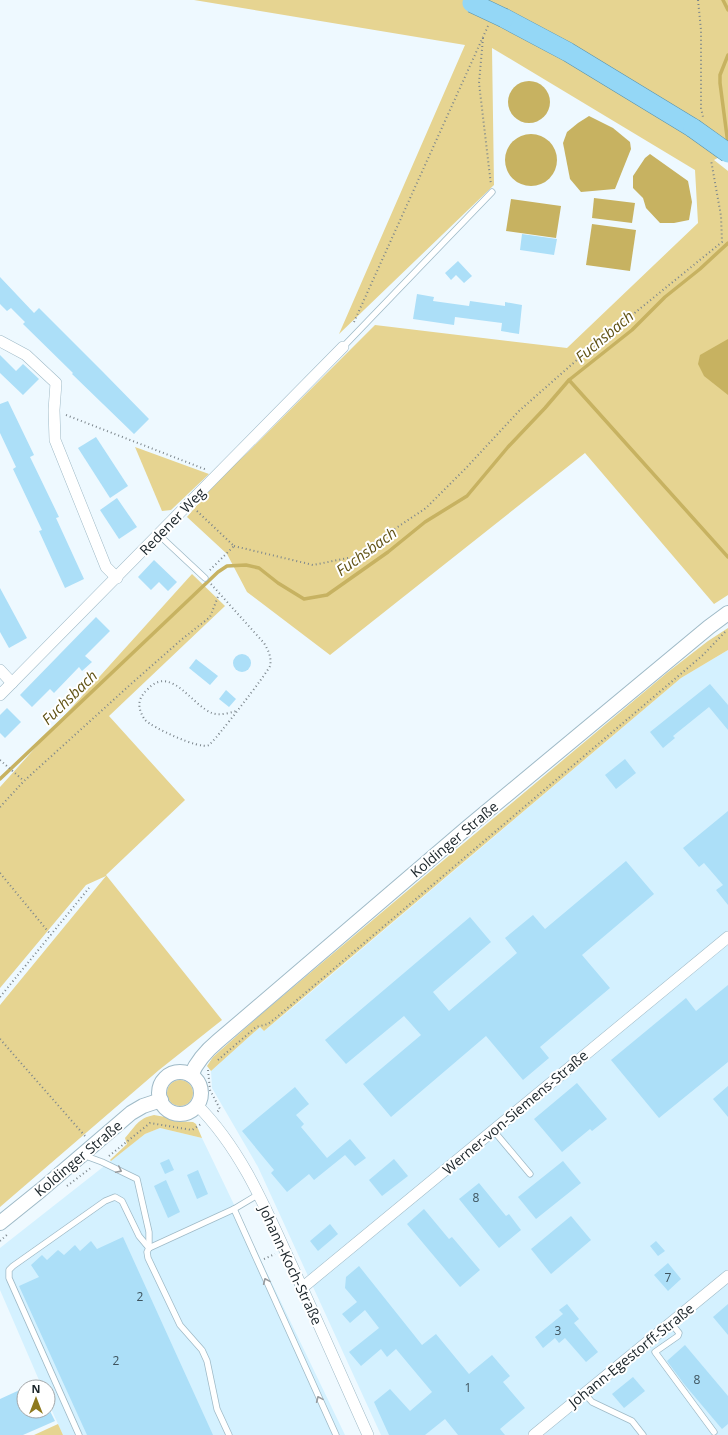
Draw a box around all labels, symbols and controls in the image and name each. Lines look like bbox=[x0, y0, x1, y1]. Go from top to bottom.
water label: Fuchsbach bbox=[571, 306, 637, 366]
street label: Redener Weg bbox=[135, 483, 209, 559]
water label: Fuchsbach bbox=[332, 522, 400, 580]
water label: Fuchsbach bbox=[37, 665, 101, 729]
street label: Koldinger Straße bbox=[406, 797, 502, 881]
street label: Werner-von-Siemens-Straße bbox=[438, 1045, 592, 1178]
street label: Koldinger Straße bbox=[30, 1116, 126, 1200]
one-way arrow bbox=[115, 1165, 122, 1173]
house number: 8 bbox=[473, 1189, 480, 1206]
street label: Johann-Koch-Straße bbox=[254, 1200, 327, 1328]
house number: 7 bbox=[665, 1269, 672, 1286]
one-way arrow bbox=[263, 1277, 271, 1285]
house number: 2 bbox=[137, 1288, 144, 1305]
street label: Johann-Egestorff-Straße bbox=[563, 1298, 698, 1413]
house number: 3 bbox=[555, 1322, 562, 1339]
house number: 2 bbox=[113, 1352, 120, 1369]
house number: 8 bbox=[694, 1371, 701, 1388]
north arrow bbox=[16, 1379, 56, 1419]
house number: 1 bbox=[465, 1379, 471, 1396]
text: N bbox=[32, 1381, 40, 1396]
one-way arrow bbox=[316, 1396, 324, 1403]

